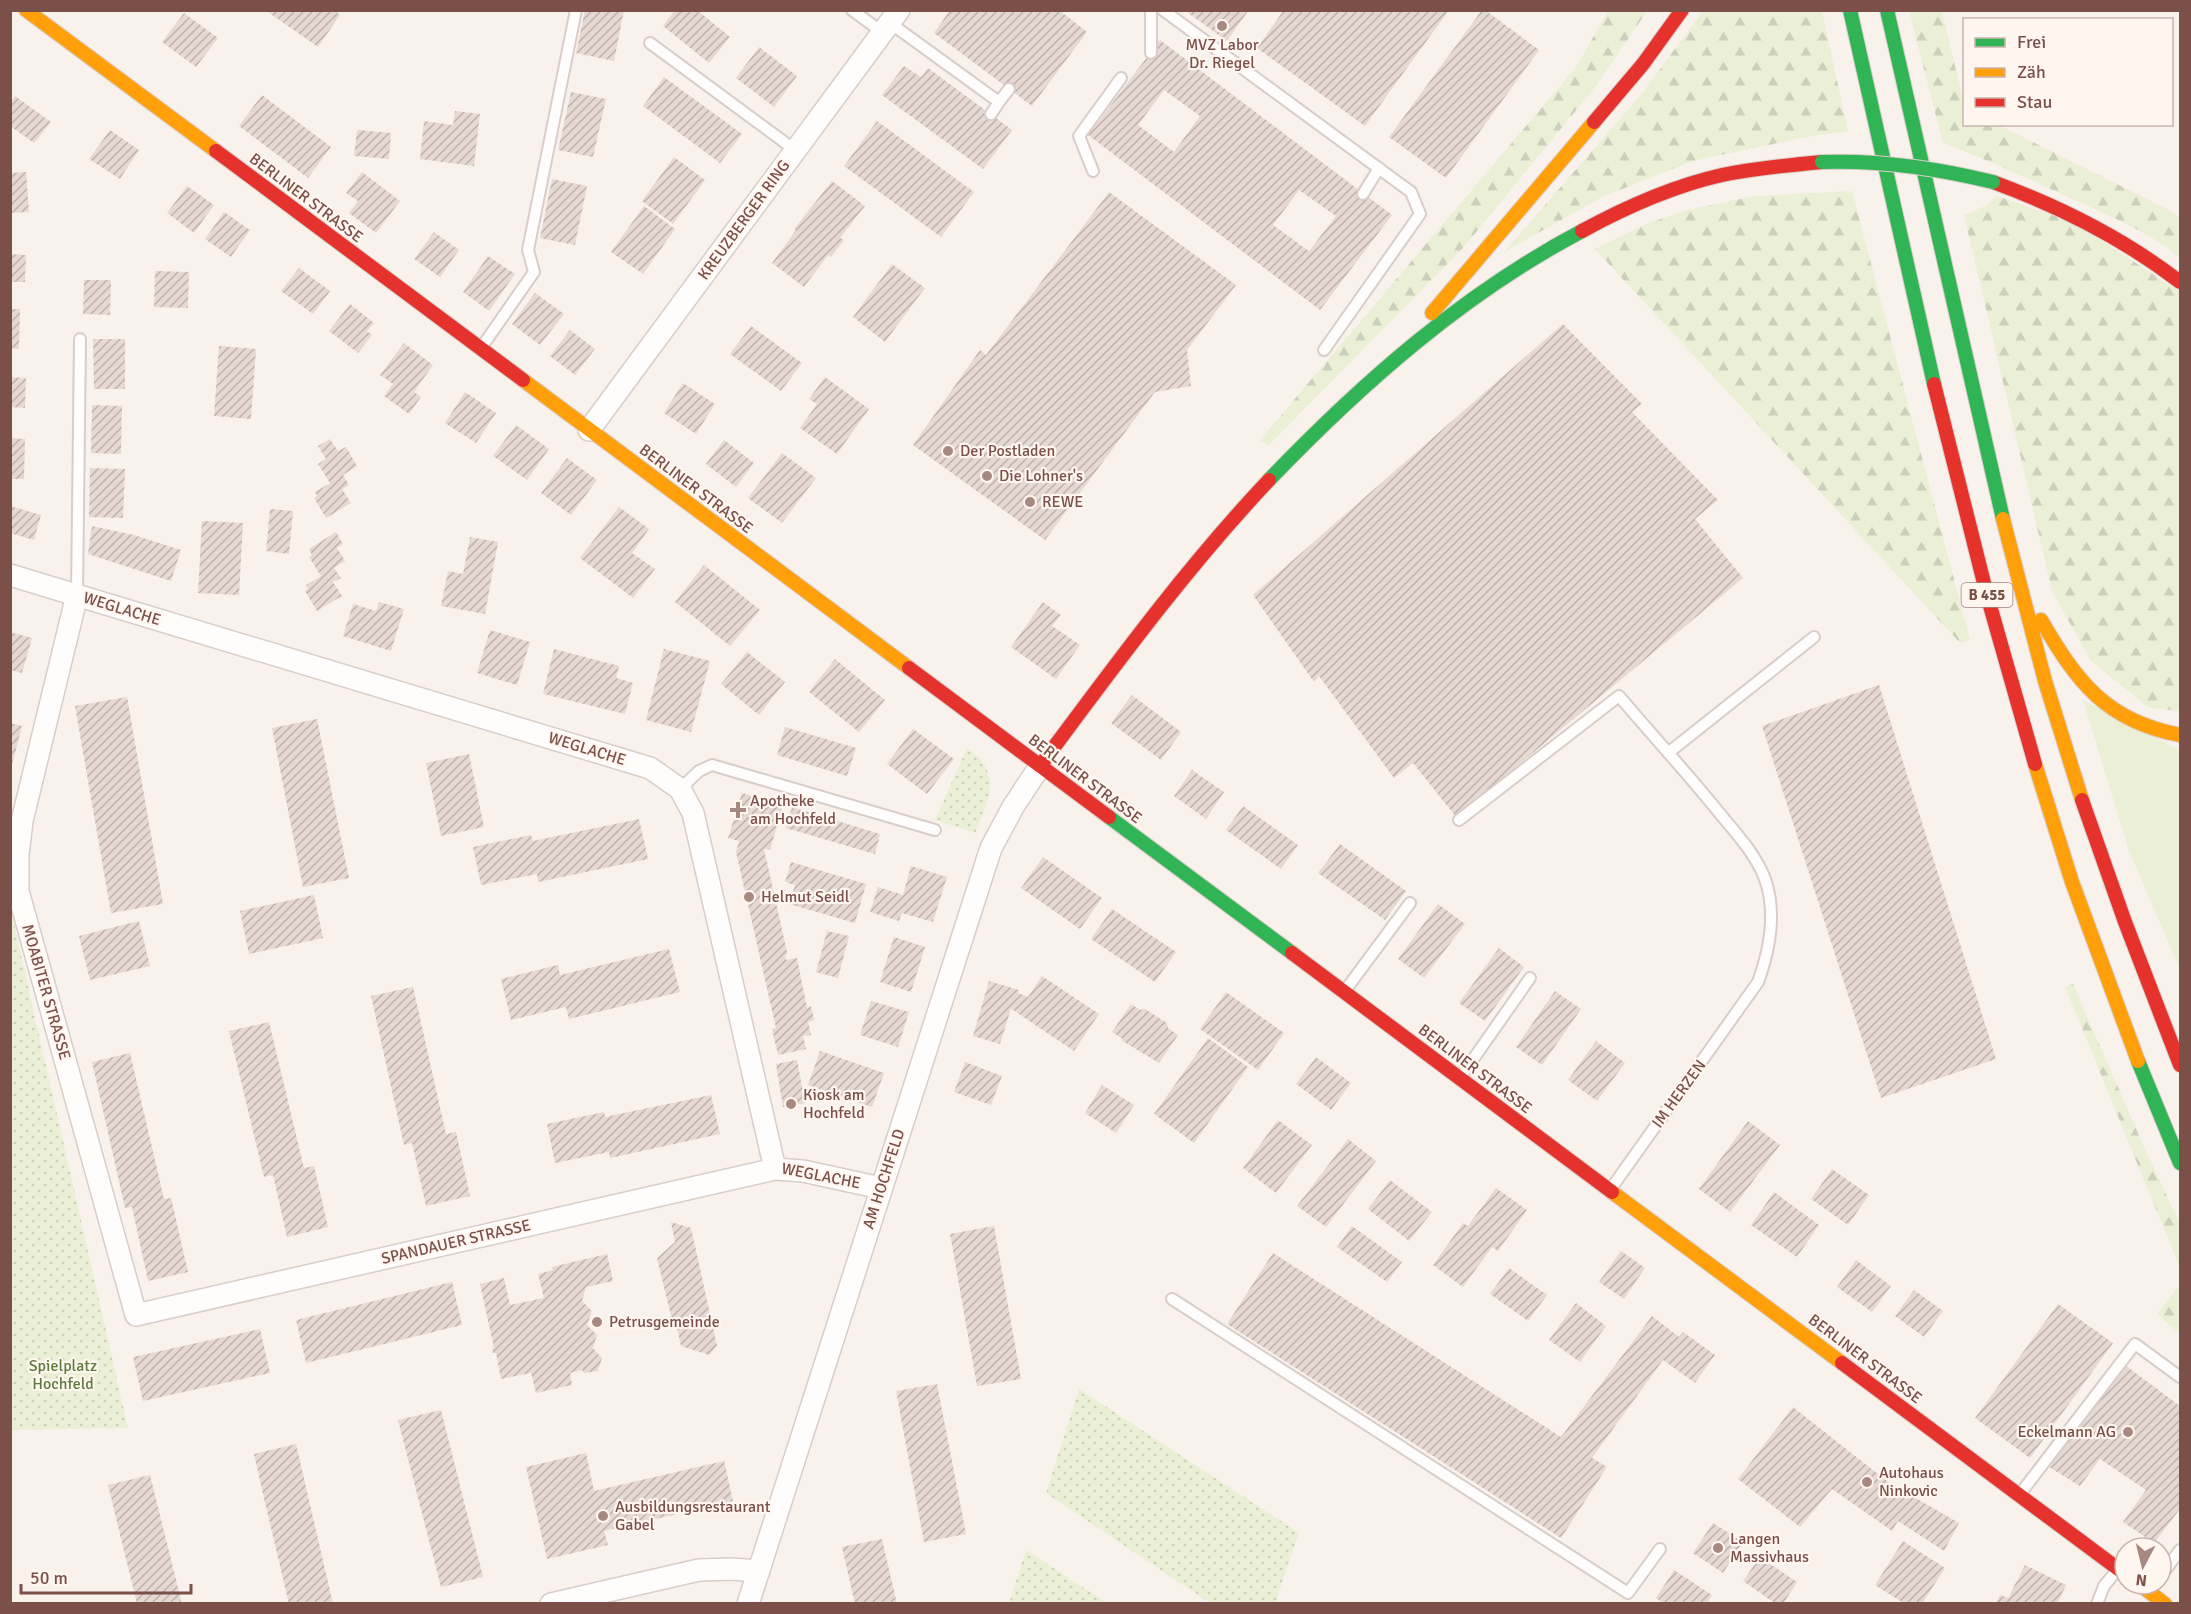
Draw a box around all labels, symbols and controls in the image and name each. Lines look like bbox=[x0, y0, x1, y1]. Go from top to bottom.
legend bbox=[1963, 18, 2173, 126]
marker: MVZ Labor Dr. Riegel bbox=[1215, 19, 1229, 33]
text: Frei bbox=[2017, 31, 2046, 53]
place label: MVZ Labor Dr. Riegel bbox=[1185, 35, 1259, 73]
text: Zäh bbox=[2017, 61, 2046, 83]
text: Stau bbox=[2017, 91, 2052, 113]
street label: BERLINER STRASSE bbox=[245, 149, 367, 247]
street label: KREUZBERGER RING bbox=[694, 156, 794, 284]
street label: BERLINER STRASSE bbox=[635, 440, 757, 538]
place label: Der Postladen bbox=[960, 441, 1055, 461]
marker: Der Postladen bbox=[941, 444, 955, 458]
place label: Die Lohner's bbox=[999, 466, 1083, 486]
marker: Die Lohner's bbox=[980, 469, 994, 483]
place label: REWE bbox=[1042, 492, 1083, 512]
marker: REWE bbox=[1023, 495, 1037, 509]
road number: B 455 bbox=[1962, 583, 2012, 607]
street label: WEGLACHE bbox=[81, 588, 163, 630]
street label: WEGLACHE bbox=[546, 728, 628, 770]
street label: BERLINER STRASSE bbox=[1024, 730, 1146, 828]
place label: Apotheke am Hochfeld bbox=[750, 791, 836, 829]
marker: Apotheke am Hochfeld bbox=[731, 803, 745, 817]
place label: Helmut Seidl bbox=[761, 887, 850, 907]
marker: Helmut Seidl bbox=[742, 890, 756, 904]
street label: MOABITER STRASSE bbox=[17, 922, 75, 1062]
street label: BERLINER STRASSE bbox=[1414, 1020, 1536, 1118]
street label: IM HERZEN bbox=[1648, 1056, 1710, 1132]
place label: Kiosk am Hochfeld bbox=[803, 1085, 865, 1123]
marker: Kiosk am Hochfeld bbox=[784, 1097, 798, 1111]
street label: AM HOCHFELD bbox=[858, 1126, 910, 1232]
street label: WEGLACHE bbox=[780, 1159, 862, 1193]
street label: SPANDAUER STRASSE bbox=[379, 1215, 533, 1269]
street label: BERLINER STRASSE bbox=[1804, 1310, 1926, 1408]
place label: Petrusgemeinde bbox=[609, 1312, 720, 1332]
marker: Petrusgemeinde bbox=[590, 1315, 604, 1329]
park label: Spielplatz Hochfeld bbox=[29, 1356, 97, 1394]
place label: Eckelmann AG bbox=[2017, 1422, 2116, 1442]
marker: Eckelmann AG bbox=[2121, 1425, 2135, 1439]
place label: Autohaus Ninkovic bbox=[1879, 1463, 1944, 1501]
marker: Autohaus Ninkovic bbox=[1860, 1475, 1874, 1489]
place label: Ausbildungsrestaurant Gabel bbox=[615, 1497, 771, 1535]
marker: Ausbildungsrestaurant Gabel bbox=[596, 1509, 610, 1523]
place label: Langen Massivhaus bbox=[1730, 1529, 1809, 1567]
north arrow bbox=[2113, 1536, 2173, 1596]
marker: Langen Massivhaus bbox=[1711, 1541, 1725, 1555]
scale bar bbox=[21, 1557, 190, 1595]
text: 50 m bbox=[30, 1567, 68, 1589]
text: N bbox=[2135, 1569, 2148, 1590]

